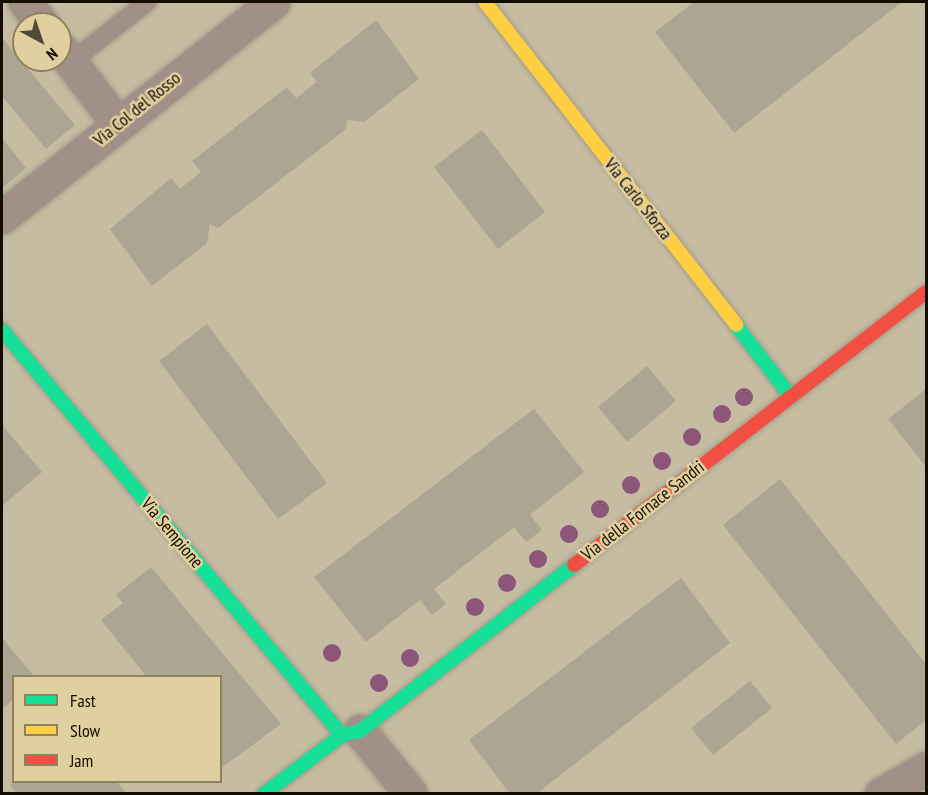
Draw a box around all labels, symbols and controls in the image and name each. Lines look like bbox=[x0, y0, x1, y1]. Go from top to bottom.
north arrow bbox=[12, 12, 72, 72]
text: N bbox=[43, 44, 62, 65]
street label: Via Col del Rosso bbox=[89, 67, 185, 151]
street label: Via Carlo Sforza bbox=[599, 154, 677, 244]
street label: Via della Fornace Sandri bbox=[577, 456, 709, 566]
street label: Via Sempione bbox=[136, 494, 208, 572]
legend bbox=[12, 675, 222, 783]
text: Fast bbox=[70, 689, 96, 712]
text: Slow bbox=[70, 719, 100, 742]
text: Jam bbox=[70, 749, 93, 772]

